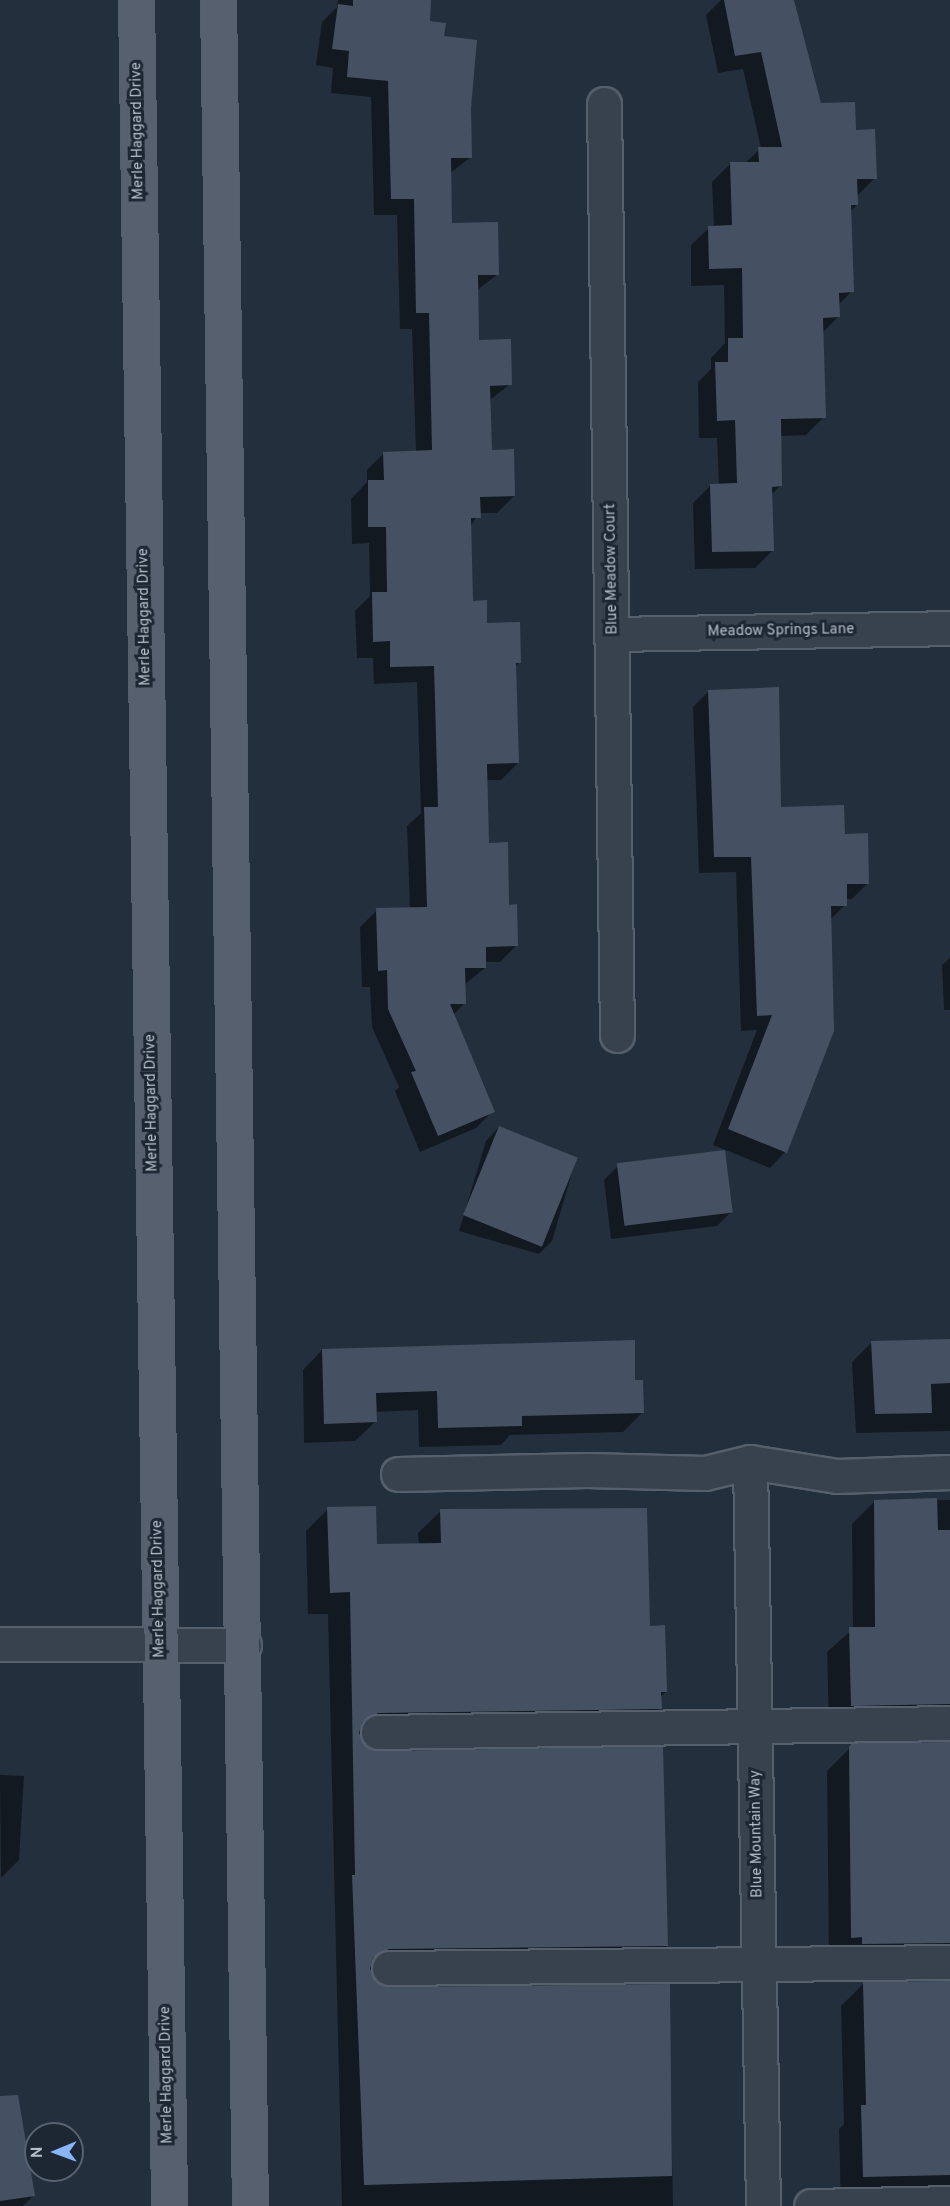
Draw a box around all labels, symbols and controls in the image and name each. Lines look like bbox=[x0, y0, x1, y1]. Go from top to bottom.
street label: Merle Haggard Drive bbox=[128, 62, 148, 200]
street label: Blue Meadow Court bbox=[602, 503, 622, 635]
street label: Merle Haggard Drive bbox=[135, 548, 155, 686]
street label: Meadow Springs Lane bbox=[707, 621, 855, 641]
street label: Merle Haggard Drive bbox=[142, 1034, 162, 1172]
street label: Merle Haggard Drive bbox=[149, 1520, 169, 1658]
street label: Blue Mountain Way bbox=[747, 1770, 767, 1898]
street label: Merle Haggard Drive bbox=[157, 2006, 177, 2144]
north arrow bbox=[24, 2122, 84, 2182]
text: N bbox=[28, 2146, 48, 2158]

